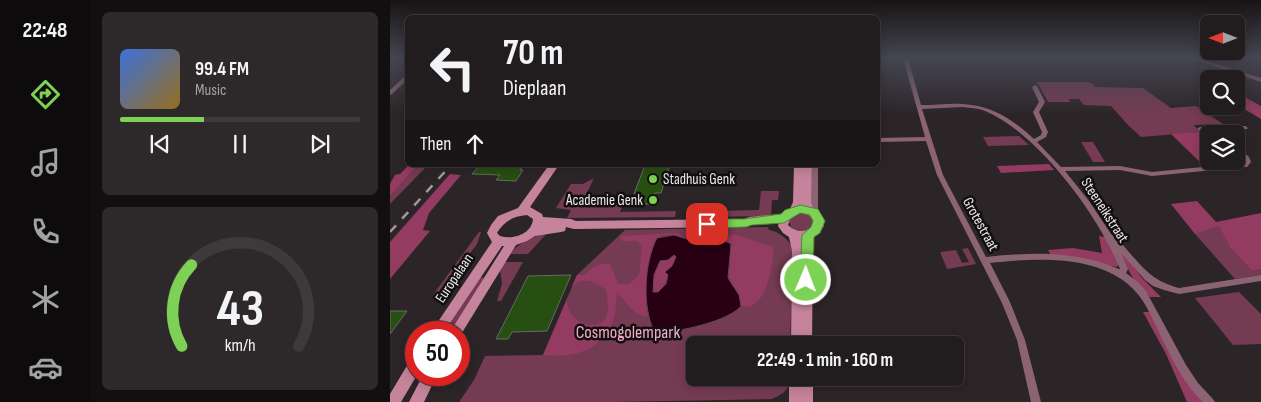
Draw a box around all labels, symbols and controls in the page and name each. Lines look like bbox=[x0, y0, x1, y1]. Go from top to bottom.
north arrow bbox=[1200, 15, 1245, 60]
map controls bbox=[1200, 15, 1245, 170]
text: 22:48 bbox=[23, 17, 67, 44]
text: 70 m bbox=[503, 32, 563, 75]
icon: left bbox=[420, 35, 485, 100]
text: 99.4 FM bbox=[195, 58, 249, 81]
button: search bbox=[1200, 70, 1245, 115]
text: Dieplaan bbox=[503, 75, 566, 102]
icon: directions bbox=[28, 77, 63, 112]
text: Music bbox=[195, 81, 226, 100]
button: layers bbox=[1200, 125, 1245, 170]
icon: previous bbox=[146, 130, 174, 158]
icon: pause bbox=[226, 130, 254, 158]
icon: next bbox=[306, 130, 334, 158]
icon: ahead bbox=[461, 130, 489, 158]
text: Then bbox=[420, 133, 451, 156]
icon: music bbox=[28, 145, 63, 180]
place label: Stadhuis Genk bbox=[663, 170, 735, 189]
marker: Stadhuis Genk bbox=[647, 173, 659, 185]
street label: Steeneikstraat bbox=[1076, 174, 1133, 247]
place label: Academie Genk bbox=[565, 191, 643, 210]
marker: Academie Genk bbox=[647, 194, 659, 206]
street label: Grotestraat bbox=[958, 194, 1003, 255]
pin bbox=[686, 203, 728, 245]
icon: arrive bbox=[693, 210, 721, 238]
icon: phone bbox=[28, 214, 63, 249]
street label: Europalaan bbox=[431, 250, 478, 307]
position arrow bbox=[779, 253, 831, 305]
text: 43 bbox=[216, 278, 264, 341]
icon: climate bbox=[28, 282, 63, 317]
speed limit sign: 50 bbox=[405, 321, 470, 386]
park label: Cosmogolempark bbox=[576, 322, 680, 343]
text: km/h bbox=[225, 335, 255, 356]
text: 22:49 · 1 min · 160 m bbox=[757, 349, 893, 372]
icon: car bbox=[28, 350, 63, 385]

